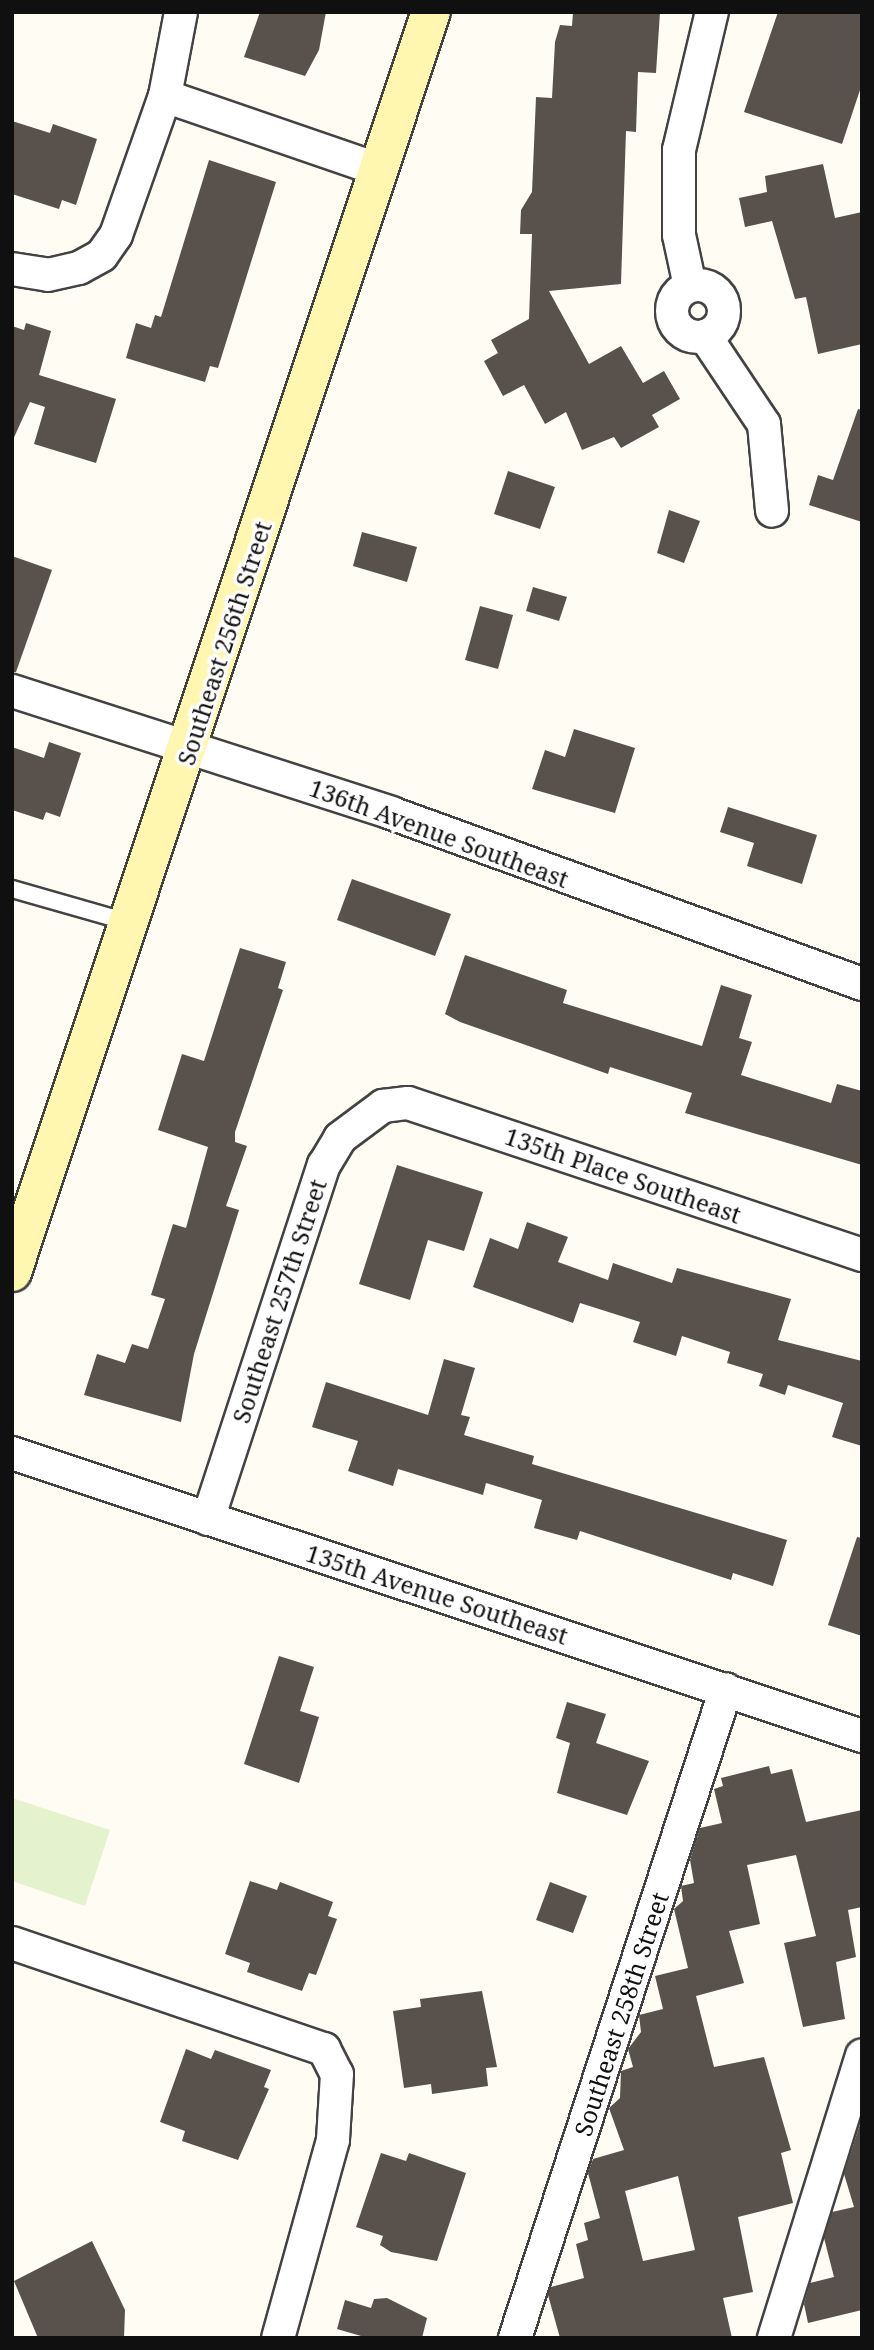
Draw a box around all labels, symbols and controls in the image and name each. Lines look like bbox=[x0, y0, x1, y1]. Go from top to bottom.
street label: Southeast 256th Street bbox=[171, 517, 277, 769]
street label: 136th Avenue Southeast bbox=[306, 773, 572, 893]
street label: 135th Place Southeast bbox=[501, 1121, 745, 1229]
street label: Southeast 257th Street bbox=[226, 1175, 332, 1427]
street label: 135th Avenue Southeast bbox=[302, 1538, 572, 1650]
street label: Southeast 258th Street bbox=[568, 1888, 674, 2140]

